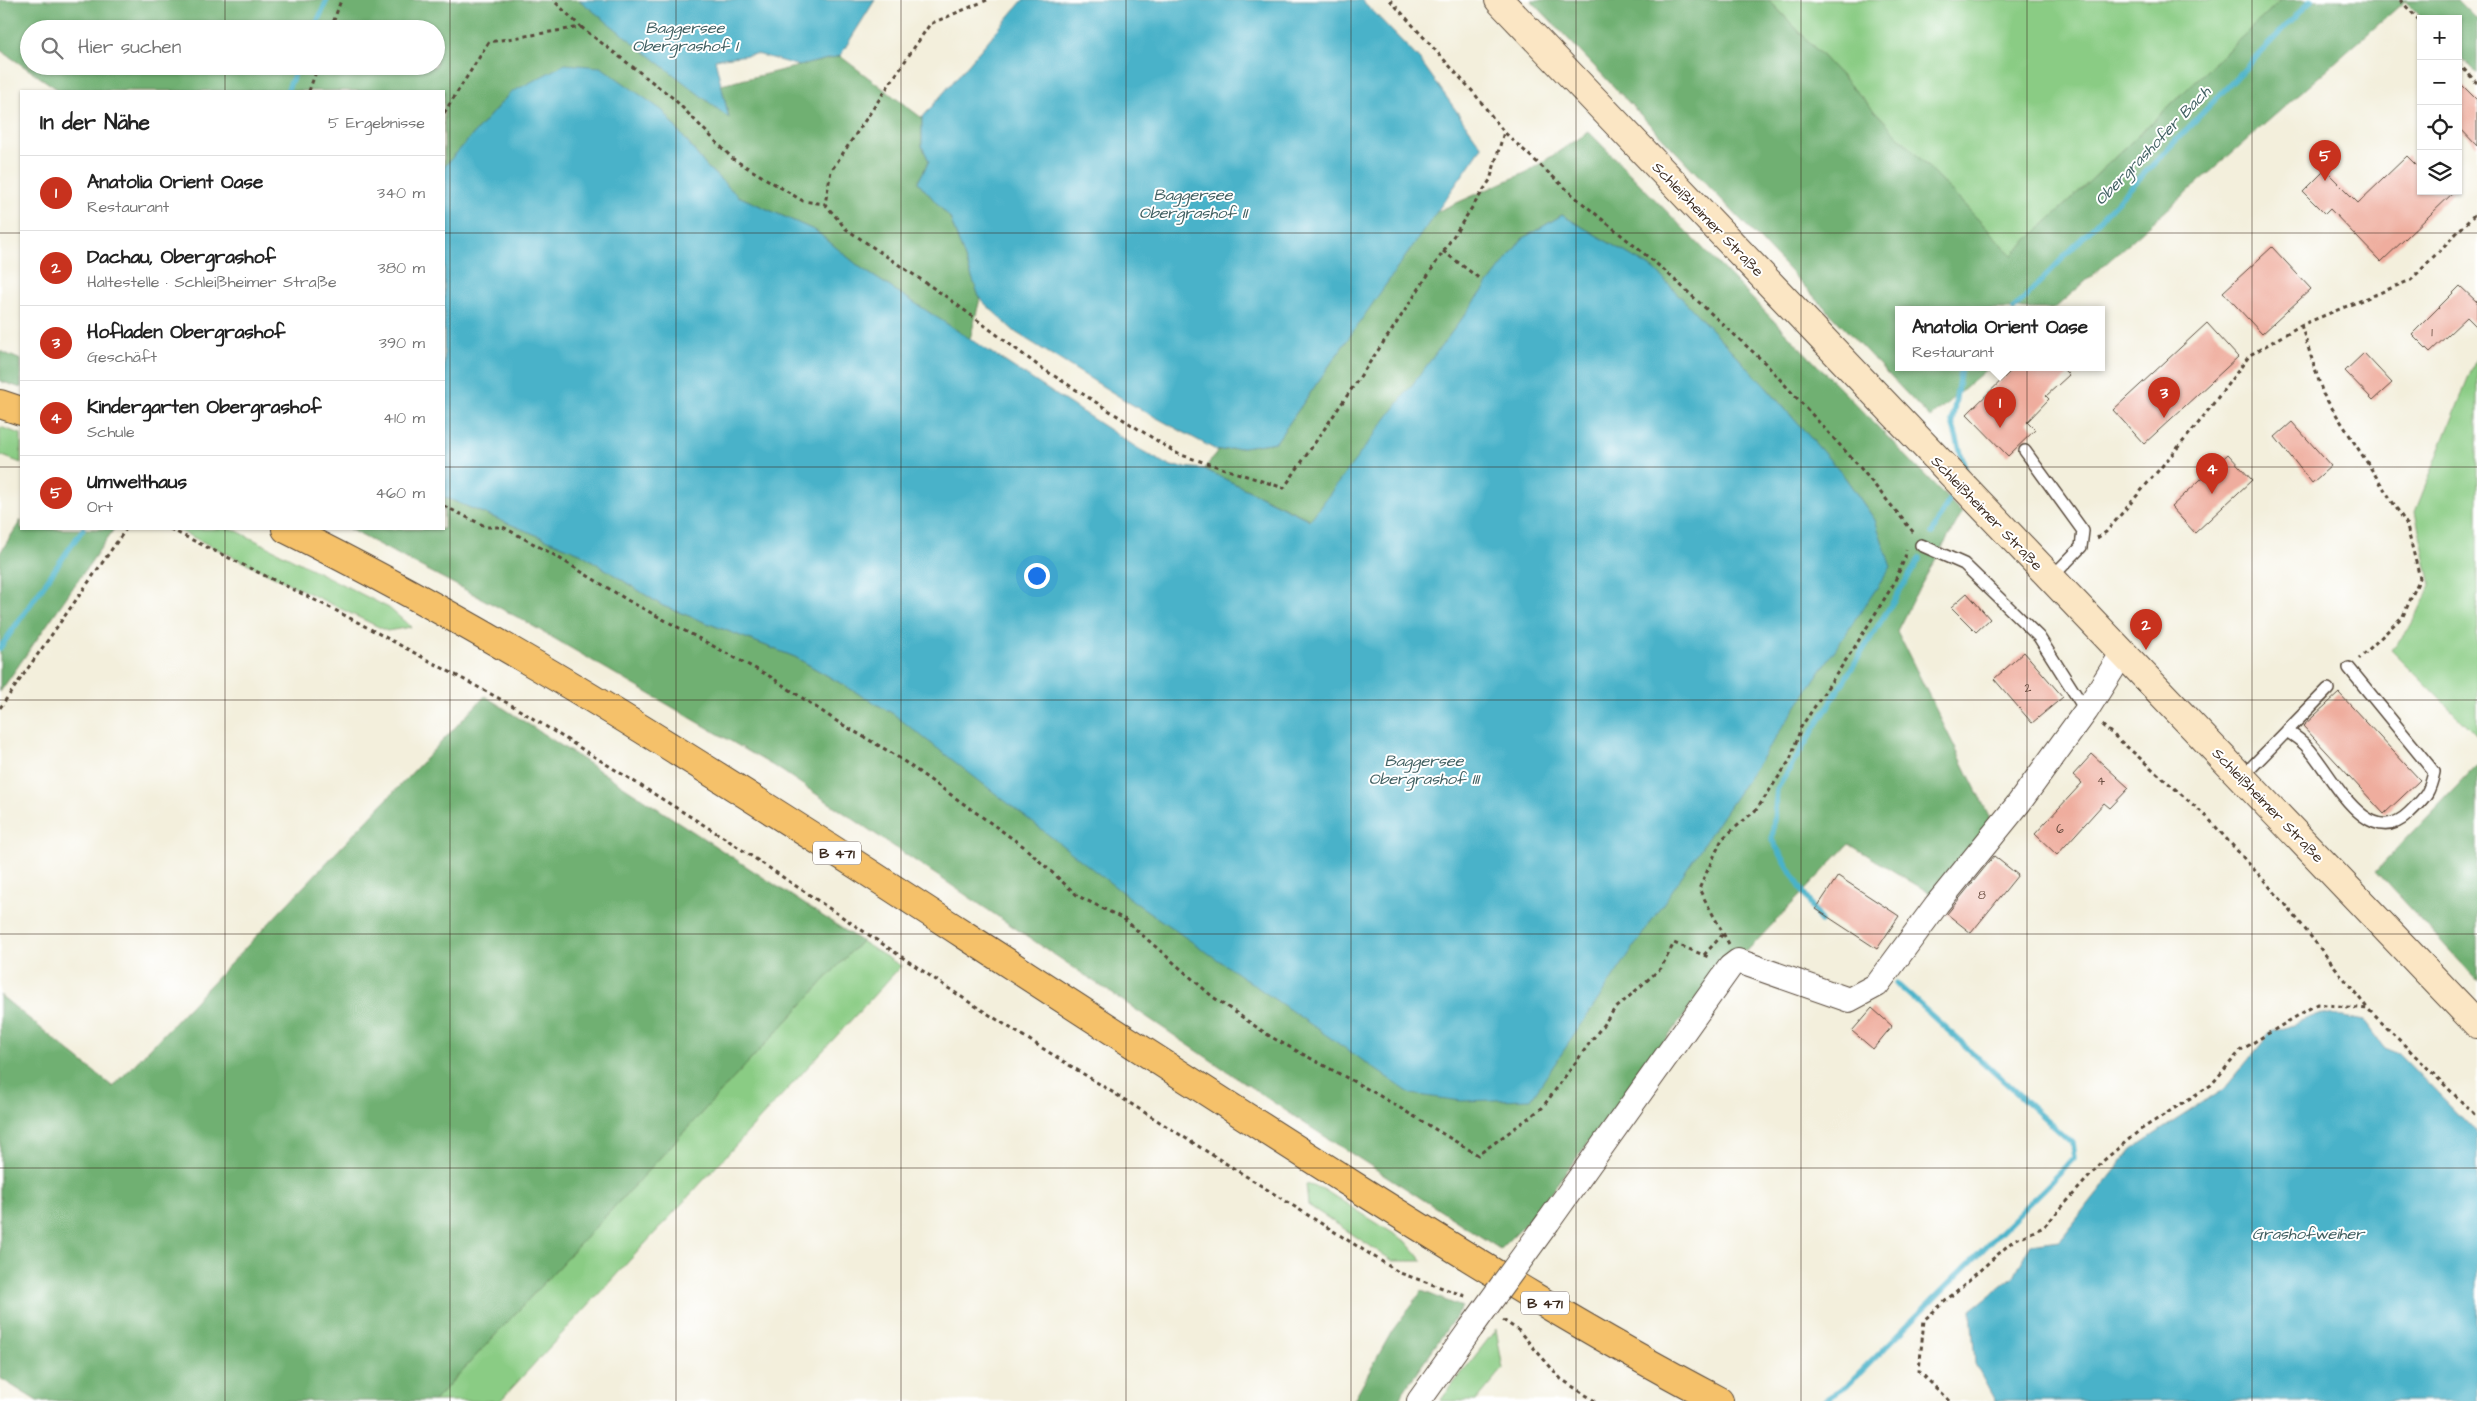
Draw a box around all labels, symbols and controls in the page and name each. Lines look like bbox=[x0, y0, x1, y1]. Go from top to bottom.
map controls bbox=[2417, 15, 2462, 195]
button: + bbox=[2417, 15, 2462, 60]
water label: Baggersee Obergrashof I bbox=[632, 17, 739, 58]
search box bbox=[20, 20, 445, 75]
icon: search bbox=[38, 34, 66, 62]
text: Hier suchen bbox=[78, 34, 181, 61]
button: − bbox=[2417, 60, 2462, 105]
water label: Obergrashofer Bach bbox=[2090, 80, 2217, 211]
button: locate bbox=[2417, 105, 2462, 150]
text: In der Nähe bbox=[40, 108, 150, 137]
text: 5 Ergebnisse bbox=[328, 112, 425, 134]
pin: 5 bbox=[2309, 140, 2341, 181]
button: layers bbox=[2417, 150, 2462, 195]
street label: Schleißheimer Straße bbox=[1647, 157, 1768, 281]
text: Anatolia Orient Oase bbox=[87, 169, 263, 196]
text: 1 bbox=[55, 182, 57, 204]
text: 340 m bbox=[377, 182, 425, 204]
water label: Baggersee Obergrashof II bbox=[1139, 184, 1249, 225]
text: Restaurant bbox=[87, 196, 169, 218]
text: Dachau, Obergrashof bbox=[87, 244, 276, 271]
text: 2 bbox=[51, 257, 61, 279]
text: 380 m bbox=[378, 257, 425, 279]
text: Haltestelle · Schleißheimer Straße bbox=[87, 271, 337, 293]
popup bbox=[1895, 306, 2105, 371]
text: Anatolia Orient Oase bbox=[1912, 314, 2088, 341]
text: Hofladen Obergrashof bbox=[87, 319, 285, 346]
house number: 1 bbox=[2431, 324, 2433, 341]
text: 3 bbox=[52, 332, 60, 354]
text: 390 m bbox=[379, 332, 425, 354]
text: Restaurant bbox=[1912, 341, 1994, 363]
text: Geschäft bbox=[87, 346, 157, 368]
pin: 3 bbox=[2148, 377, 2180, 418]
pin: 1 bbox=[1984, 387, 2016, 428]
text: Kindergarten Obergrashof bbox=[87, 394, 321, 421]
text: 4 bbox=[51, 407, 61, 429]
text: 410 m bbox=[383, 407, 425, 429]
text: Schule bbox=[87, 421, 135, 443]
street label: Schleißheimer Straße bbox=[1926, 451, 2047, 575]
pin: 4 bbox=[2196, 453, 2228, 494]
text: Umwelthaus bbox=[87, 469, 187, 496]
text: 5 bbox=[50, 482, 62, 504]
text: 460 m bbox=[375, 482, 425, 504]
text: Ort bbox=[87, 496, 113, 518]
your location bbox=[1024, 563, 1050, 589]
pin: 2 bbox=[2130, 609, 2162, 650]
house number: 2 bbox=[2025, 680, 2032, 697]
street label: Schleißheimer Straße bbox=[2207, 743, 2328, 867]
water label: Baggersee Obergrashof III bbox=[1369, 750, 1481, 791]
house number: 4 bbox=[2097, 773, 2105, 790]
house number: 6 bbox=[2056, 821, 2064, 838]
road number: B 471 bbox=[813, 841, 861, 864]
house number: 8 bbox=[1978, 887, 1986, 904]
water label: Grashofweiher bbox=[2252, 1223, 2366, 1245]
road number: B 471 bbox=[1521, 1292, 1569, 1315]

